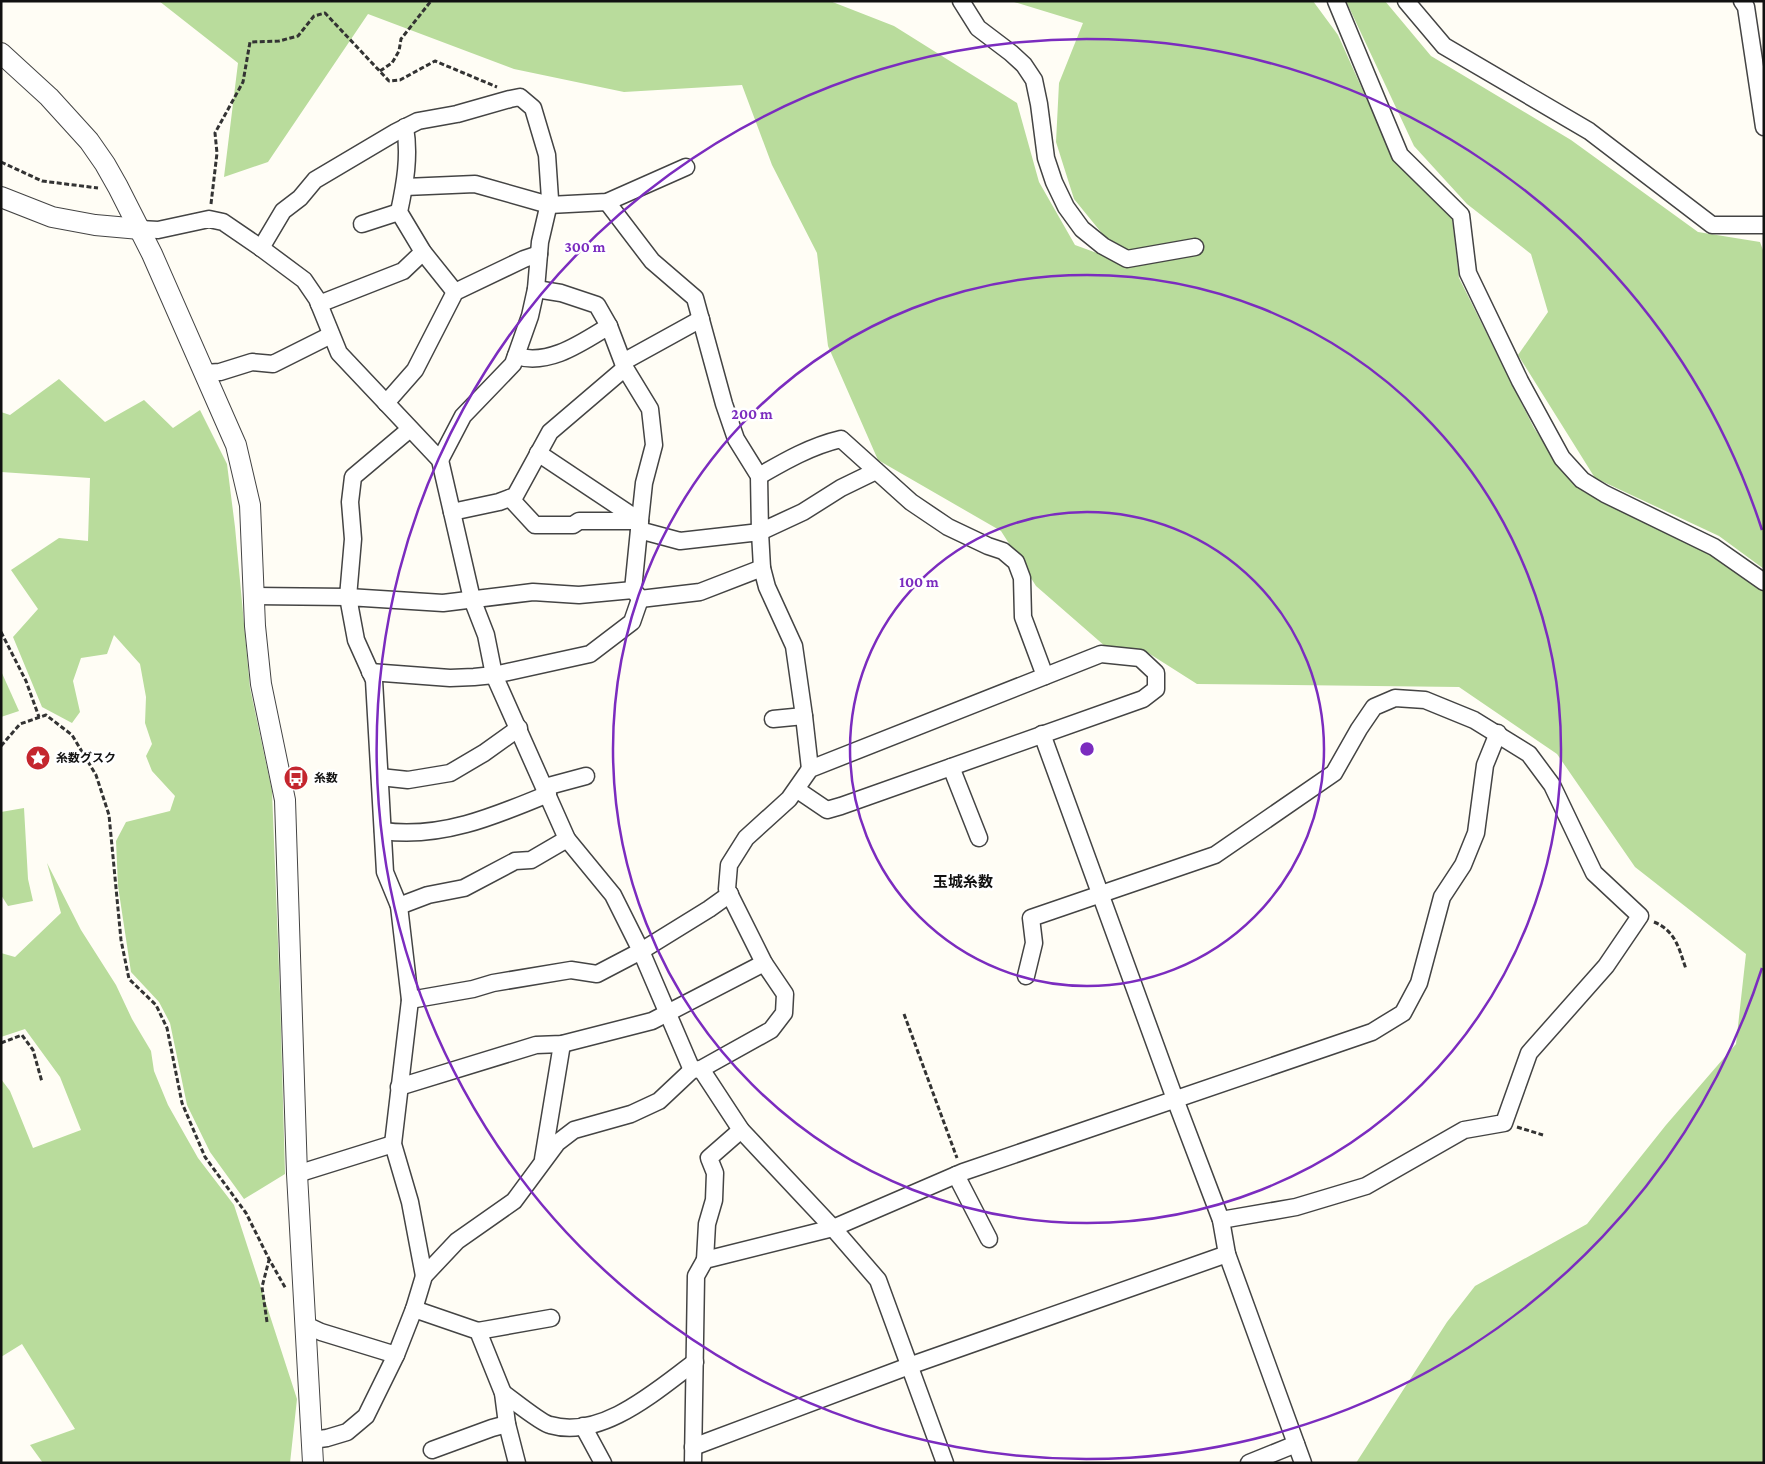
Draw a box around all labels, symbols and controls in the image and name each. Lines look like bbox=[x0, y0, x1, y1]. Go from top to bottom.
text: 300 m bbox=[564, 239, 606, 255]
text: 200 m bbox=[731, 406, 773, 422]
text: 100 m bbox=[899, 574, 939, 590]
centre of rings bbox=[1078, 740, 1096, 758]
place icon: 糸数グスク bbox=[25, 745, 51, 771]
place label: 糸数グスク bbox=[56, 751, 116, 765]
bus stop icon: 糸数 bbox=[283, 765, 309, 791]
place label: 糸数 bbox=[314, 771, 338, 785]
district label: 玉城糸数 bbox=[933, 873, 993, 890]

